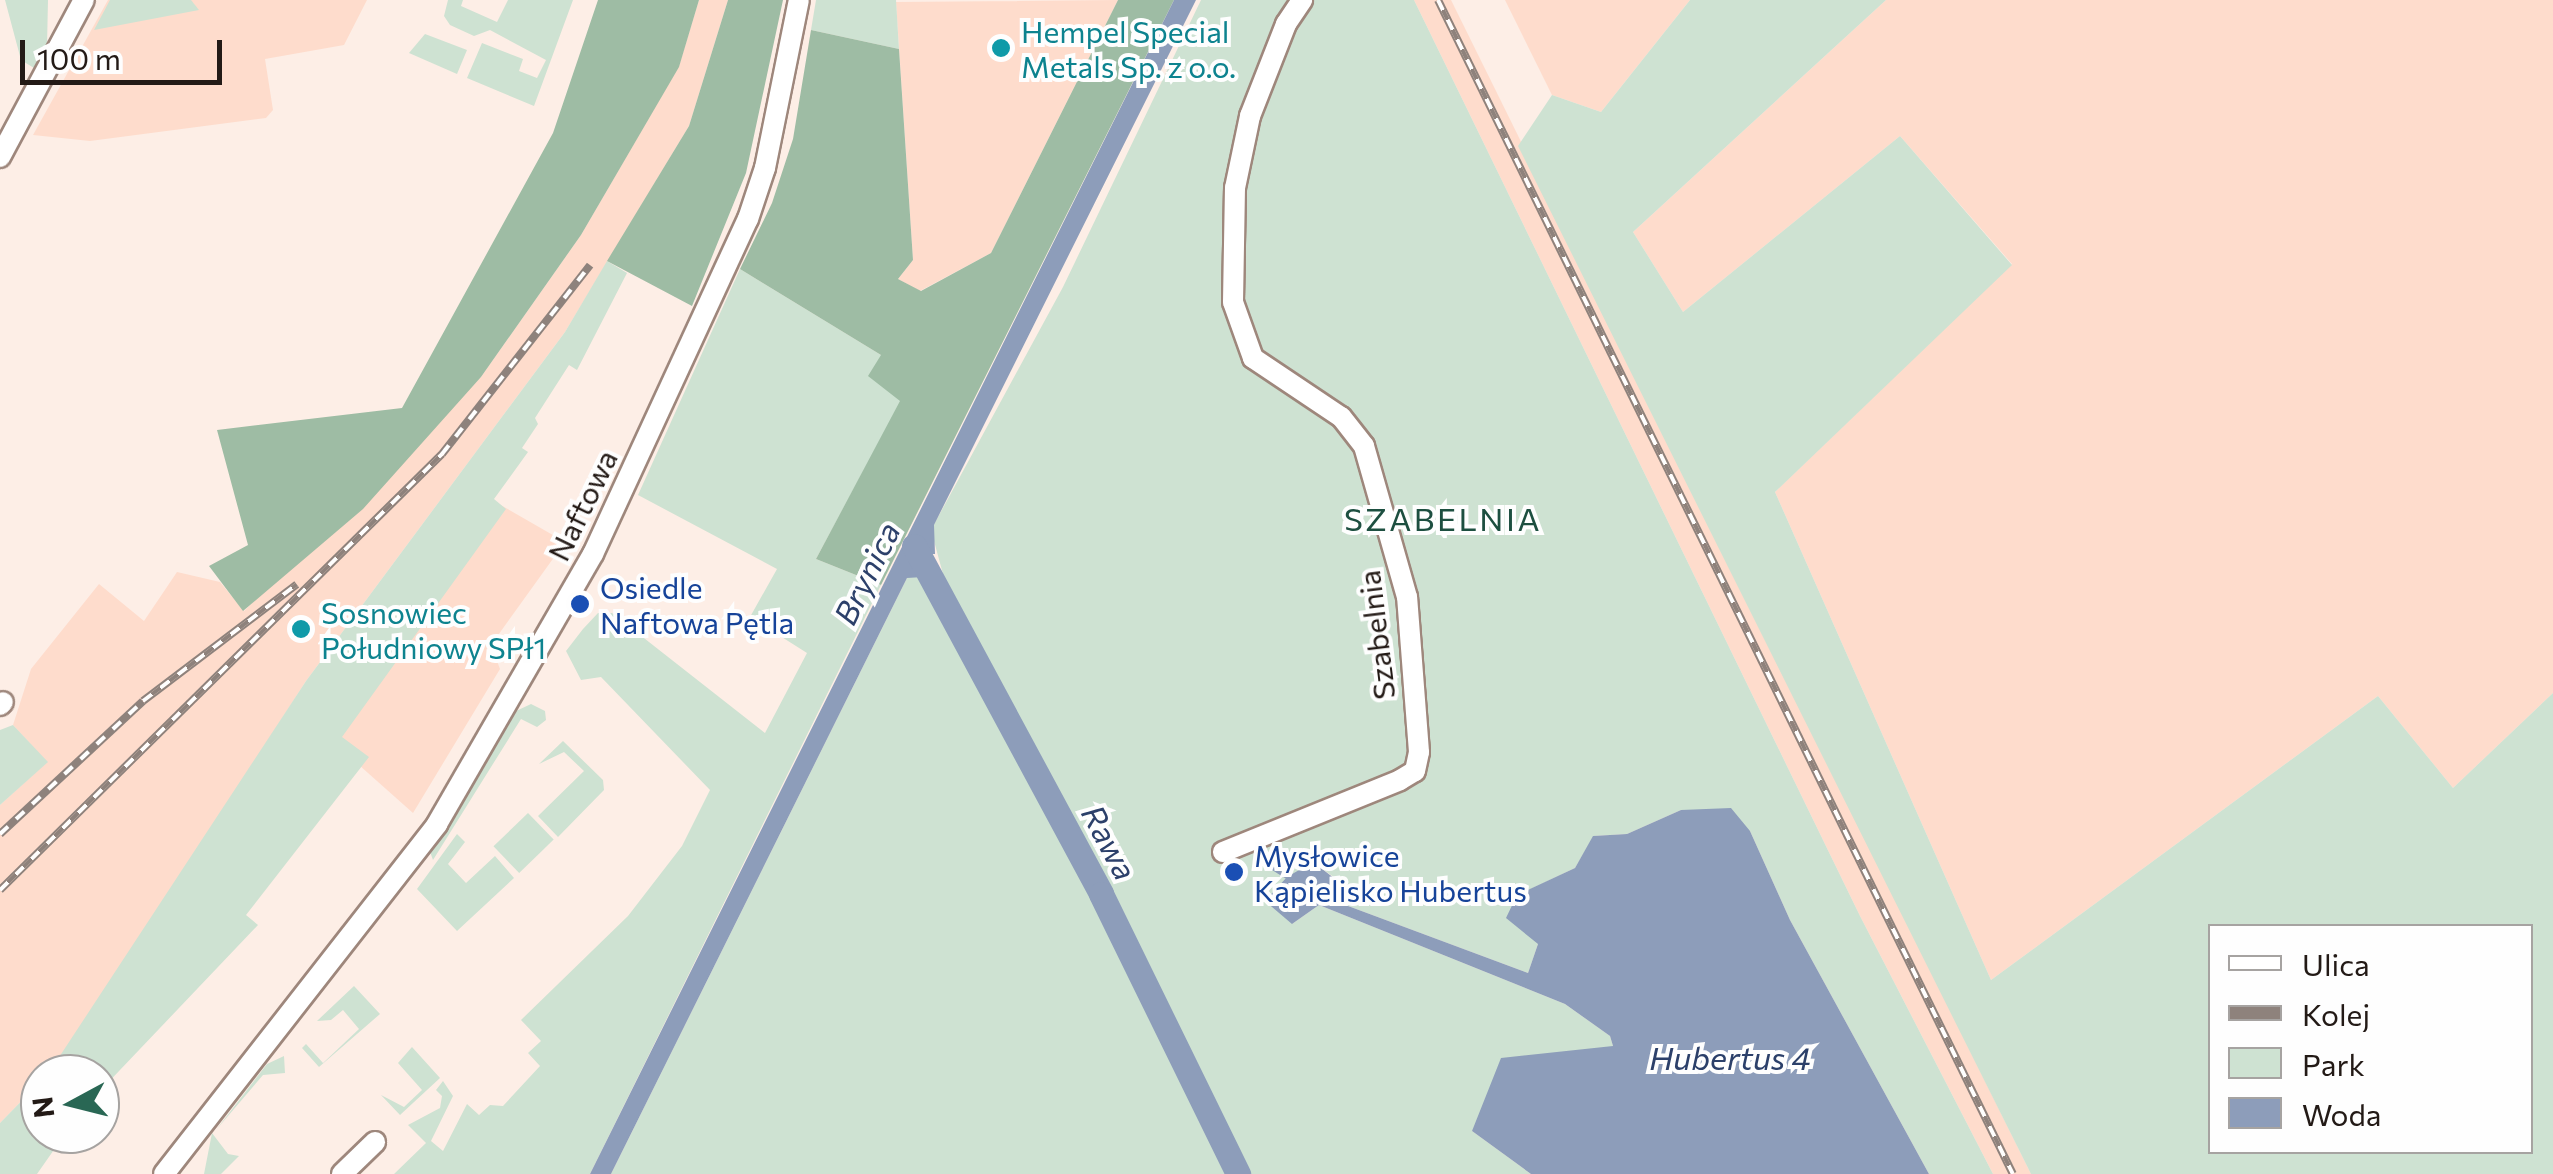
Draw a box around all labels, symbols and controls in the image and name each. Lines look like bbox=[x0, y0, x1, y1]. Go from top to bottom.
place label: Hempel Special Metals Sp. z o.o. bbox=[1021, 13, 1236, 84]
scale bar bbox=[25, 20, 228, 82]
marker: Hempel Special Metals Sp. z o.o. bbox=[990, 37, 1012, 59]
text: 100 m bbox=[37, 39, 121, 76]
street label: Naftowa bbox=[540, 444, 624, 566]
district label: SZABELNIA bbox=[1344, 499, 1542, 537]
water label: Brynica bbox=[825, 516, 907, 630]
street label: Szabelnia bbox=[1350, 568, 1402, 702]
place label: Osiedle Naftowa Pętla bbox=[600, 569, 794, 640]
marker: Osiedle Naftowa Pętla bbox=[569, 593, 591, 615]
place label: Sosnowiec Południowy SPł1 bbox=[321, 594, 546, 664]
marker: Sosnowiec Południowy SPł1 bbox=[290, 618, 312, 640]
water label: Rawa bbox=[1074, 798, 1146, 886]
place label: Mysłowice Kąpielisko Hubertus bbox=[1254, 837, 1527, 908]
marker: Mysłowice Kąpielisko Hubertus bbox=[1223, 861, 1245, 883]
legend bbox=[2208, 924, 2533, 1154]
text: Ulica bbox=[2302, 945, 2370, 982]
text: Kolej bbox=[2302, 995, 2370, 1032]
water label: Hubertus 4 bbox=[1649, 1038, 1811, 1076]
text: Park bbox=[2302, 1045, 2365, 1082]
north arrow bbox=[20, 1054, 120, 1154]
text: N bbox=[24, 1095, 60, 1120]
text: Woda bbox=[2302, 1095, 2381, 1132]

